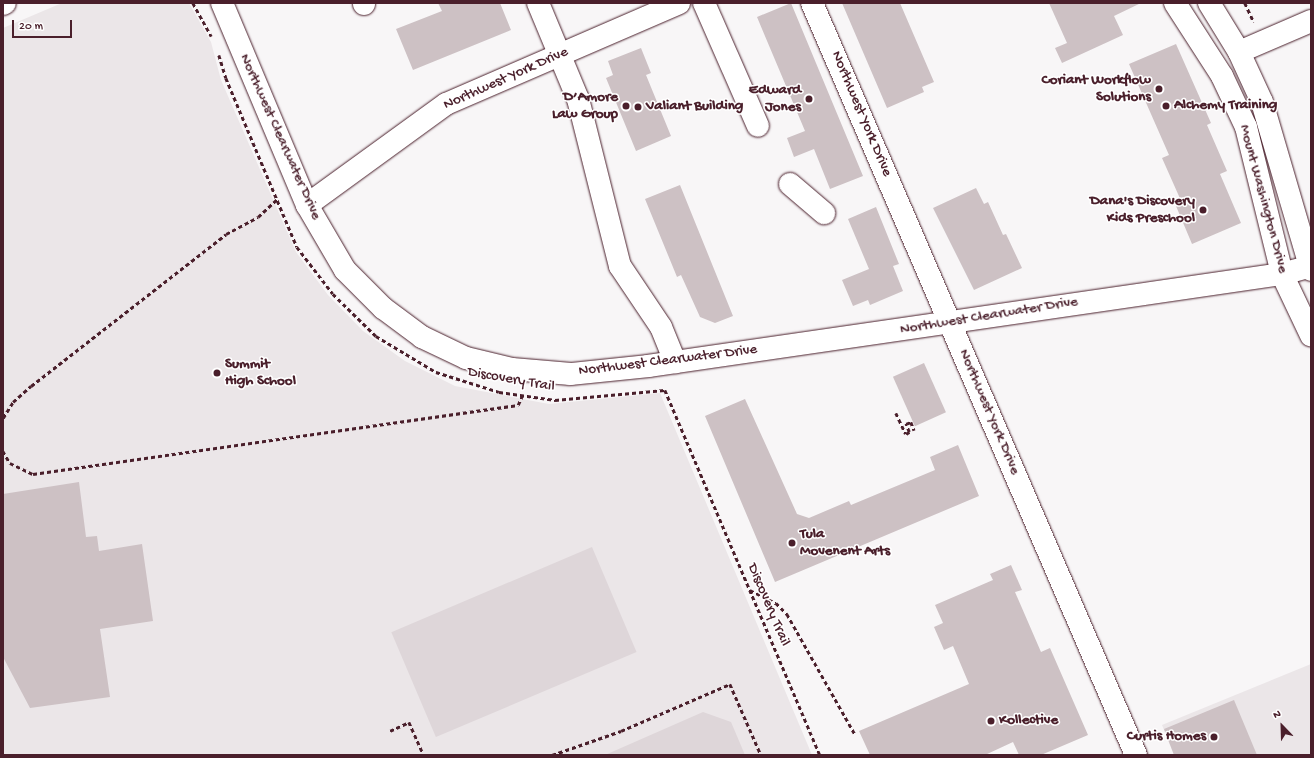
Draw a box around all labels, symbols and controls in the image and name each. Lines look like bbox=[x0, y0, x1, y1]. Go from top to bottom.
scale bar bbox=[14, 12, 74, 38]
text: 20 m bbox=[19, 20, 43, 34]
street label: Northwest York Drive bbox=[441, 43, 571, 115]
street label: Northwest York Drive bbox=[826, 49, 896, 179]
street label: Northwest Clearwater Drive bbox=[235, 51, 325, 223]
place label: Coriant Workflow Solutions bbox=[1042, 71, 1151, 106]
place label: Edward Jones bbox=[749, 81, 801, 116]
marker: Coriant Workflow Solutions bbox=[1154, 84, 1164, 94]
place label: D’Amore Law Group bbox=[552, 88, 618, 123]
marker: Edward Jones bbox=[804, 94, 814, 104]
place label: Alchemy Training bbox=[1174, 97, 1277, 115]
place label: Valiant Building bbox=[646, 98, 743, 116]
marker: D’Amore Law Group bbox=[621, 101, 631, 111]
marker: Alchemy Training bbox=[1161, 101, 1171, 111]
marker: Valiant Building bbox=[633, 102, 643, 112]
street label: Mount Washington Drive bbox=[1235, 123, 1291, 275]
place label: Dana's Discovery Kids Preschool bbox=[1090, 192, 1195, 227]
marker: Dana's Discovery Kids Preschool bbox=[1198, 205, 1208, 215]
street label: Northwest Clearwater Drive bbox=[899, 293, 1079, 339]
street label: Northwest Clearwater Drive bbox=[578, 341, 758, 381]
street label: Northwest York Drive bbox=[954, 347, 1024, 477]
place label: Summit High School bbox=[225, 355, 296, 390]
street label: Discovery Trail bbox=[466, 363, 556, 397]
marker: Summit High School bbox=[212, 368, 222, 378]
place label: Tula Movenent Arts bbox=[800, 525, 890, 560]
marker: Tula Movenent Arts bbox=[787, 538, 797, 548]
street label: Discovery Trail bbox=[743, 561, 793, 649]
north arrow bbox=[1262, 706, 1302, 746]
text: N bbox=[1272, 708, 1283, 722]
place label: Kollective bbox=[999, 712, 1058, 730]
marker: Kollective bbox=[986, 716, 996, 726]
place label: Curtis Homes bbox=[1127, 728, 1206, 746]
marker: Curtis Homes bbox=[1209, 732, 1219, 742]

